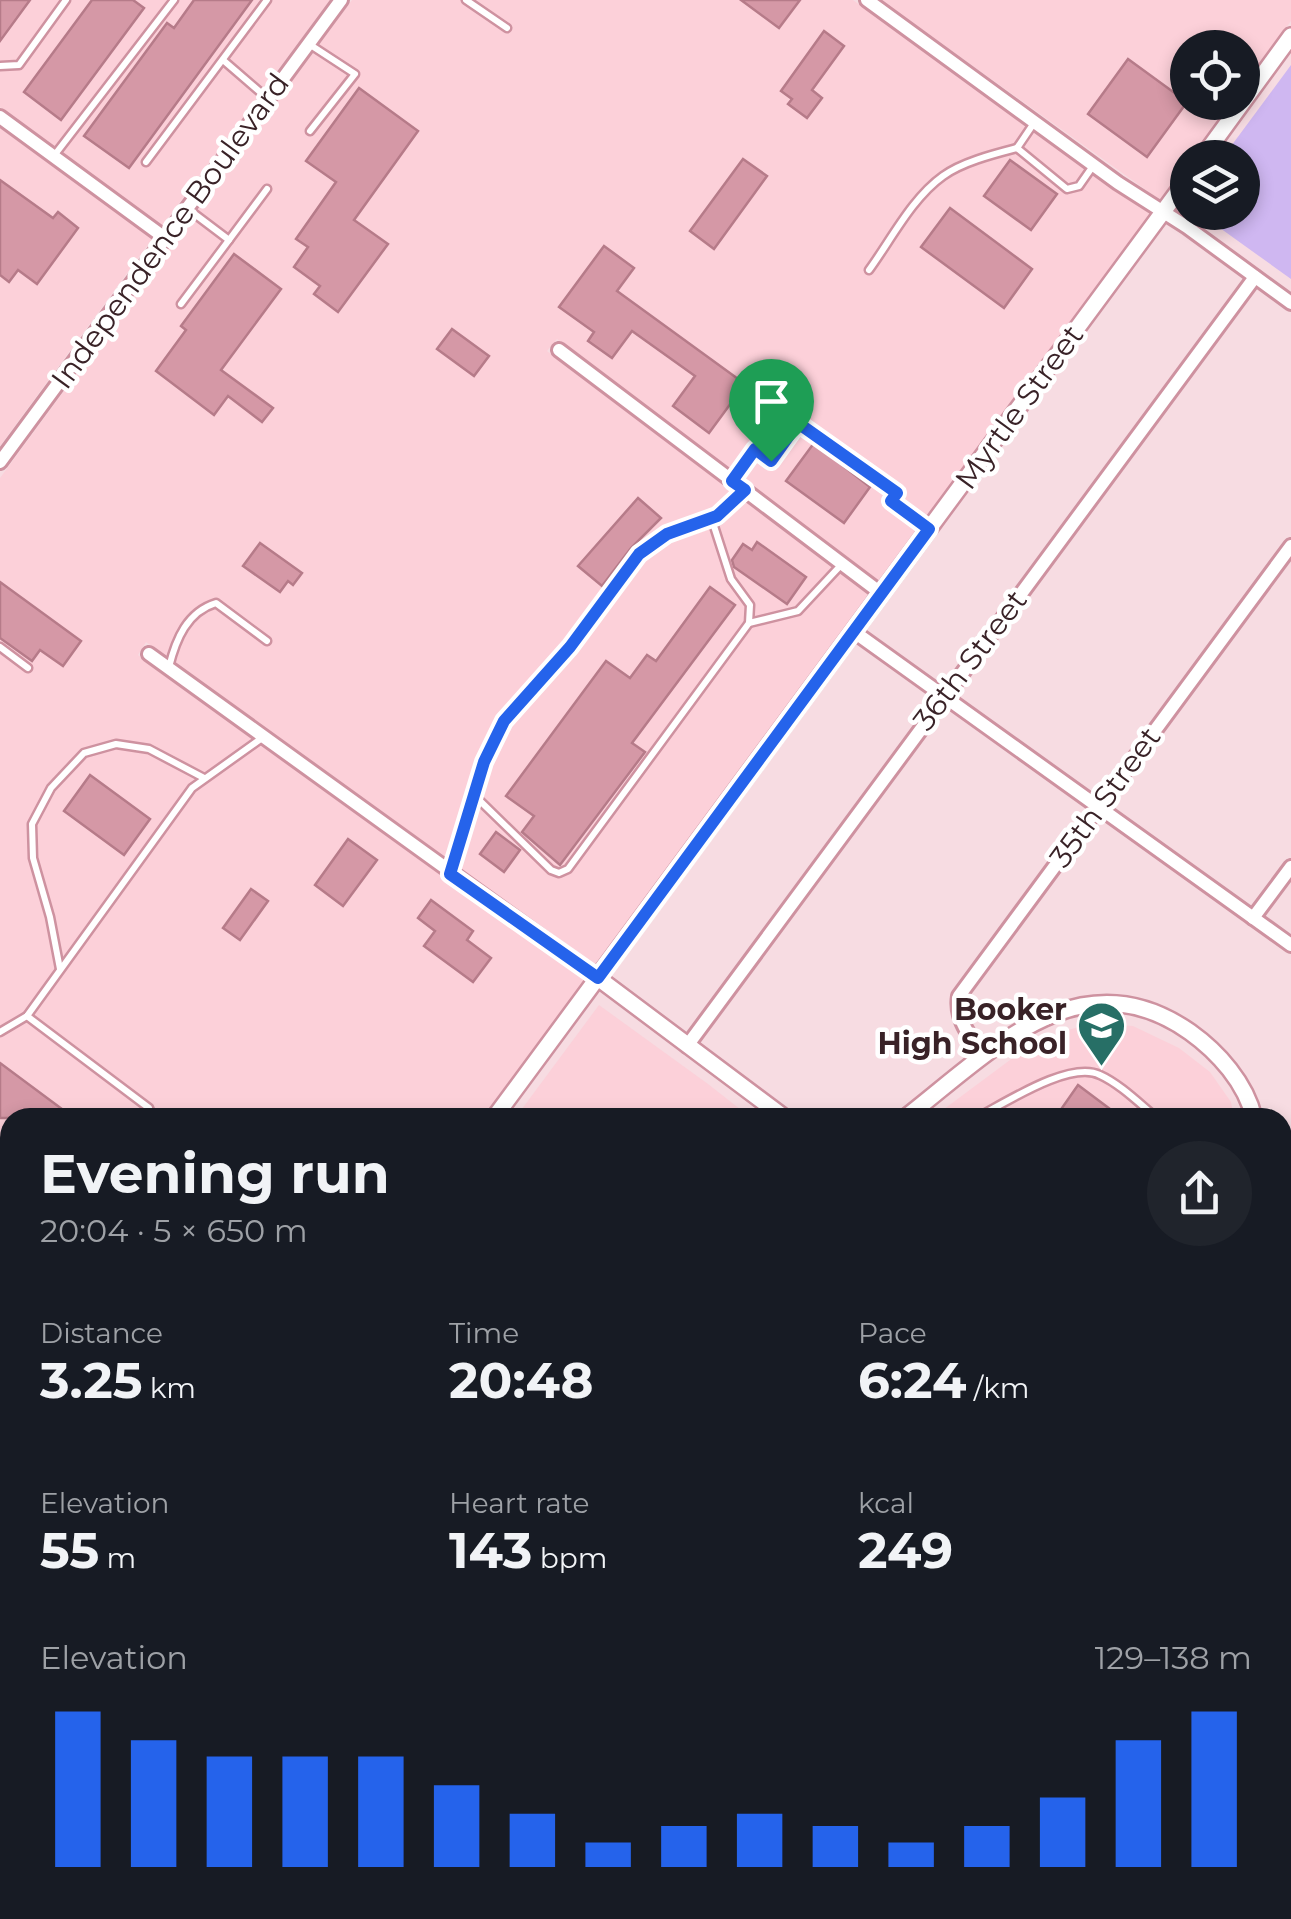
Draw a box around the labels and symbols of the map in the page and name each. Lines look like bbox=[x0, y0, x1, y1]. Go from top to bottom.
street label: Independence Boulevard bbox=[43, 66, 297, 396]
street label: Myrtle Street bbox=[947, 318, 1091, 496]
pin bbox=[729, 359, 814, 462]
street label: 36th Street bbox=[905, 582, 1035, 738]
street label: 35th Street bbox=[1042, 720, 1168, 874]
place label: Booker High School bbox=[878, 991, 1067, 1062]
school or university icon: Booker High School bbox=[1076, 1000, 1128, 1068]

